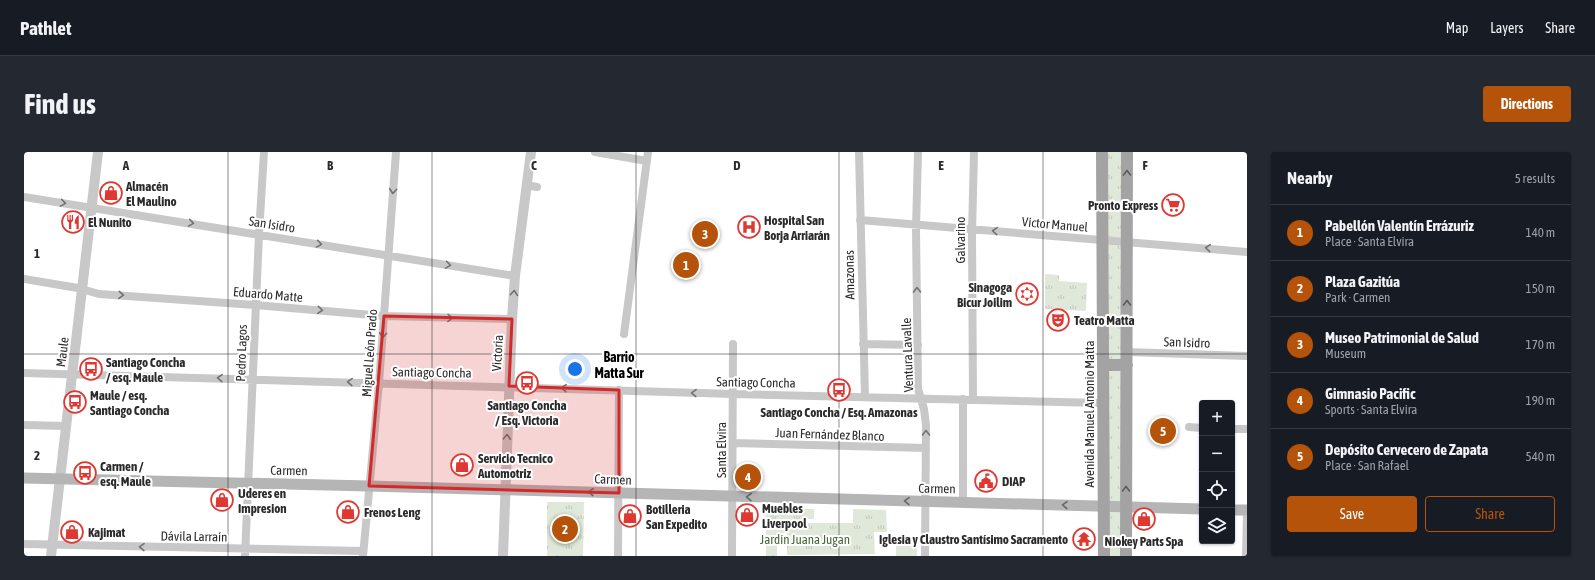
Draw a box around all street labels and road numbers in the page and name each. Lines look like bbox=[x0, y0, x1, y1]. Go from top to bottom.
street label: San Isidro bbox=[248, 213, 296, 236]
street label: Víctor Manuel bbox=[1021, 214, 1089, 235]
street label: Galvarino bbox=[953, 217, 968, 263]
street label: Amazonas bbox=[842, 250, 857, 300]
street label: Eduardo Matte bbox=[232, 284, 304, 305]
street label: Miguel León Prado bbox=[359, 309, 380, 397]
street label: Ventura Lavalle bbox=[899, 317, 916, 393]
street label: Pedro Lagos bbox=[233, 324, 250, 382]
street label: Victoria bbox=[489, 334, 506, 372]
street label: San Isidro bbox=[1163, 334, 1211, 351]
street label: Maule bbox=[53, 336, 72, 368]
street label: Avenida Manuel Antonio Matta bbox=[1082, 340, 1097, 488]
street label: Santiago Concha bbox=[392, 364, 472, 381]
street label: Santiago Concha bbox=[716, 374, 796, 391]
street label: Santa Elvira bbox=[714, 422, 729, 478]
street label: Juan Fernández Blanco bbox=[775, 425, 885, 444]
street label: Carmen bbox=[270, 463, 308, 478]
street label: Carmen bbox=[594, 471, 632, 488]
street label: Carmen bbox=[918, 481, 956, 496]
street label: Dávila Larraín bbox=[160, 528, 228, 545]

